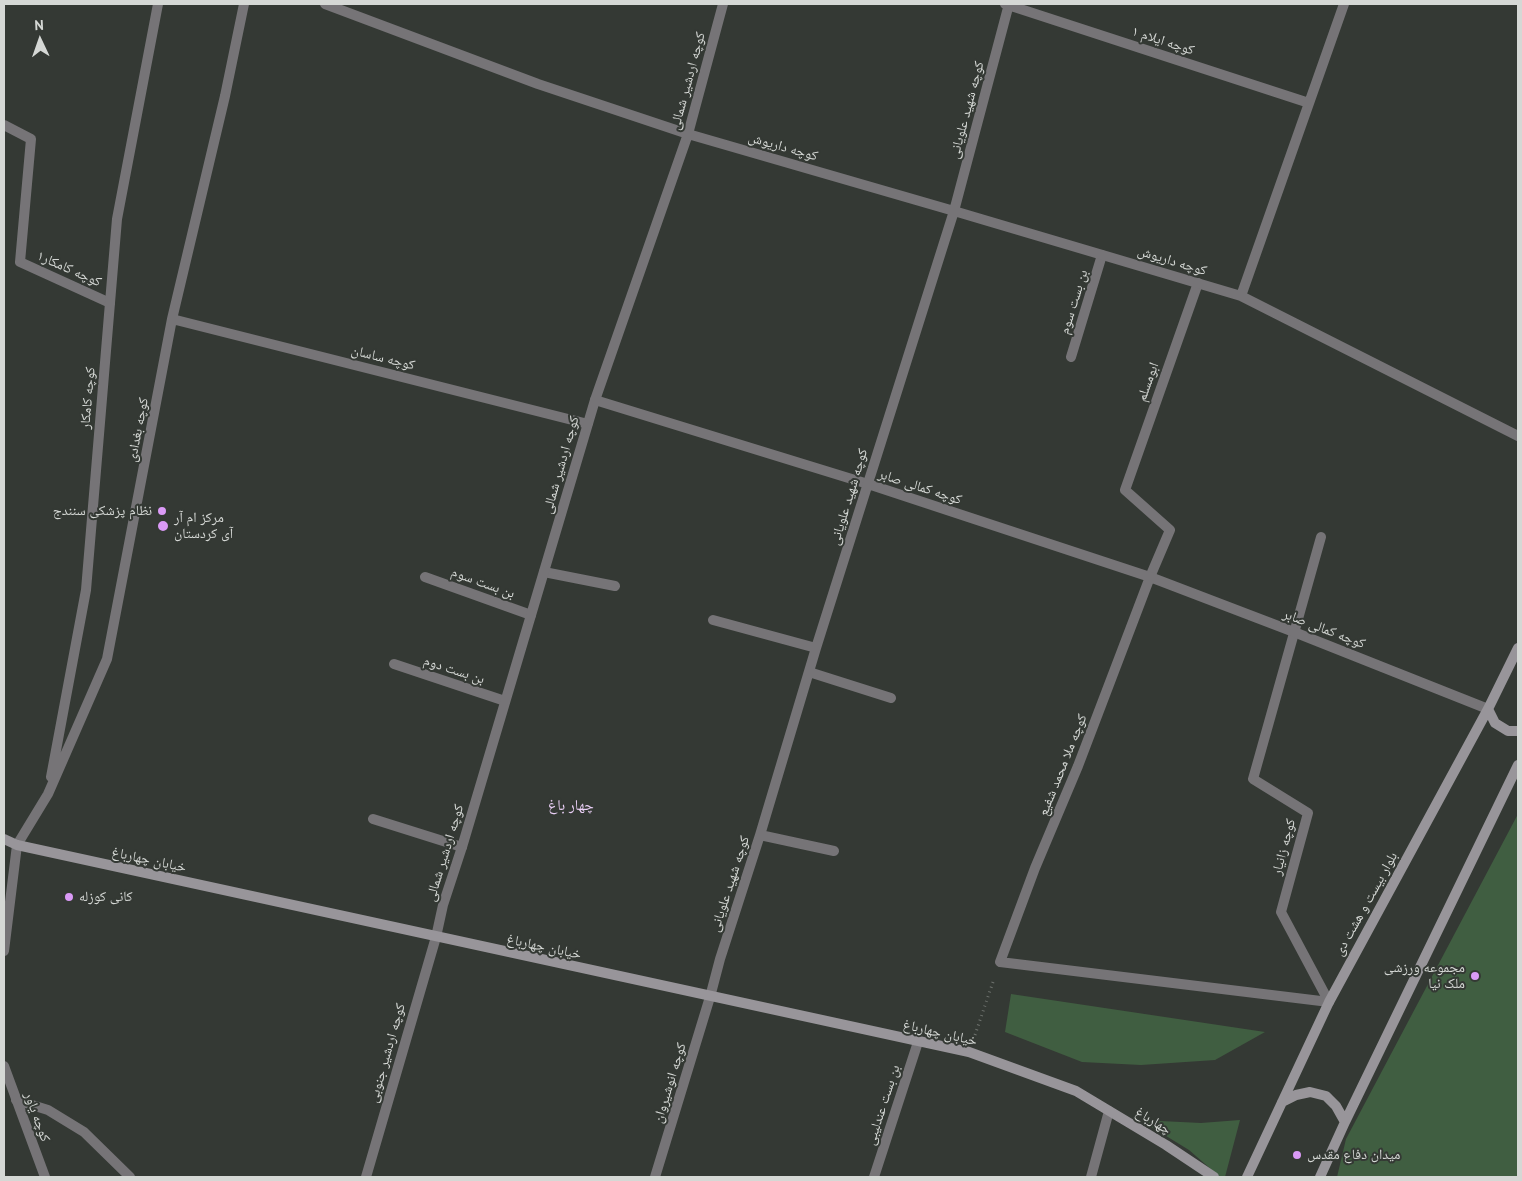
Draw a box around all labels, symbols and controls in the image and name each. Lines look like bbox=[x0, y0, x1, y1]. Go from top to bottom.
north arrow bbox=[15, 15, 65, 65]
text: N bbox=[34, 16, 44, 34]
street label: کوچه ایلام ۱ bbox=[1130, 23, 1196, 59]
street label: کوچه اردشیر شمالی bbox=[667, 30, 709, 132]
street label: کوچه شهید علویانی bbox=[946, 59, 988, 161]
street label: کوچه داریوش bbox=[746, 129, 820, 165]
street label: کوچه داریوش bbox=[1135, 243, 1209, 279]
street label: کوچه کامکار۱ bbox=[34, 247, 104, 291]
street label: بن بست سوم bbox=[1056, 268, 1092, 336]
street label: کوچه ساسان bbox=[349, 342, 417, 374]
street label: ابومسلم bbox=[1133, 360, 1163, 404]
street label: کوچه کامکار bbox=[77, 366, 99, 430]
street label: کوچه بغدادی bbox=[124, 396, 152, 464]
street label: کوچه اردشیر شمالی bbox=[539, 414, 583, 516]
street label: کوچه شهید علویانی bbox=[826, 447, 872, 547]
street label: کوچه کمالی صابر bbox=[876, 466, 964, 508]
place label: نظام پزشکی سنندج bbox=[53, 503, 152, 519]
marker: نظام پزشکی سنندج bbox=[156, 505, 168, 517]
place label: مرکز ام آر آی کردستان bbox=[174, 510, 233, 542]
marker: مرکز ام آر آی کردستان bbox=[156, 519, 170, 533]
street label: بن بست سوم bbox=[449, 564, 517, 602]
street label: کوچه کمالی صابر bbox=[1280, 606, 1368, 652]
street label: بن بست دوم bbox=[421, 652, 487, 688]
street label: کوچه ملا محمد شفیع bbox=[1035, 712, 1091, 818]
district label: چهار باغ bbox=[548, 797, 594, 815]
street label: کوچه اردشیر شمالی bbox=[422, 802, 468, 904]
street label: کوچه زانیار bbox=[1268, 817, 1300, 877]
street label: کوچه شهید علویانی bbox=[707, 834, 753, 934]
street label: خیابان چهارباغ bbox=[110, 844, 188, 876]
street label: بلوار بیست و هشت دی bbox=[1331, 849, 1401, 959]
place label: کانی کوزله bbox=[79, 889, 133, 905]
marker: کانی کوزله bbox=[63, 891, 75, 903]
street label: خیابان چهارباغ bbox=[505, 931, 583, 963]
place label: مجموعه ورزشی ملک نیا bbox=[1384, 960, 1465, 992]
marker: مجموعه ورزشی ملک نیا bbox=[1469, 970, 1481, 982]
street label: کوچه اردشیر جنوبی bbox=[365, 1001, 409, 1105]
street label: خیابان چهارباغ bbox=[901, 1016, 979, 1050]
street label: کوچه انوشیروان bbox=[650, 1041, 690, 1125]
street label: بن بست عندلیبی bbox=[862, 1063, 904, 1147]
street label: کوچه یاور bbox=[20, 1090, 54, 1144]
street label: چهارباغ bbox=[1132, 1104, 1174, 1138]
place label: میدان دفاع مقدس bbox=[1307, 1147, 1400, 1163]
marker: میدان دفاع مقدس bbox=[1291, 1149, 1303, 1161]

